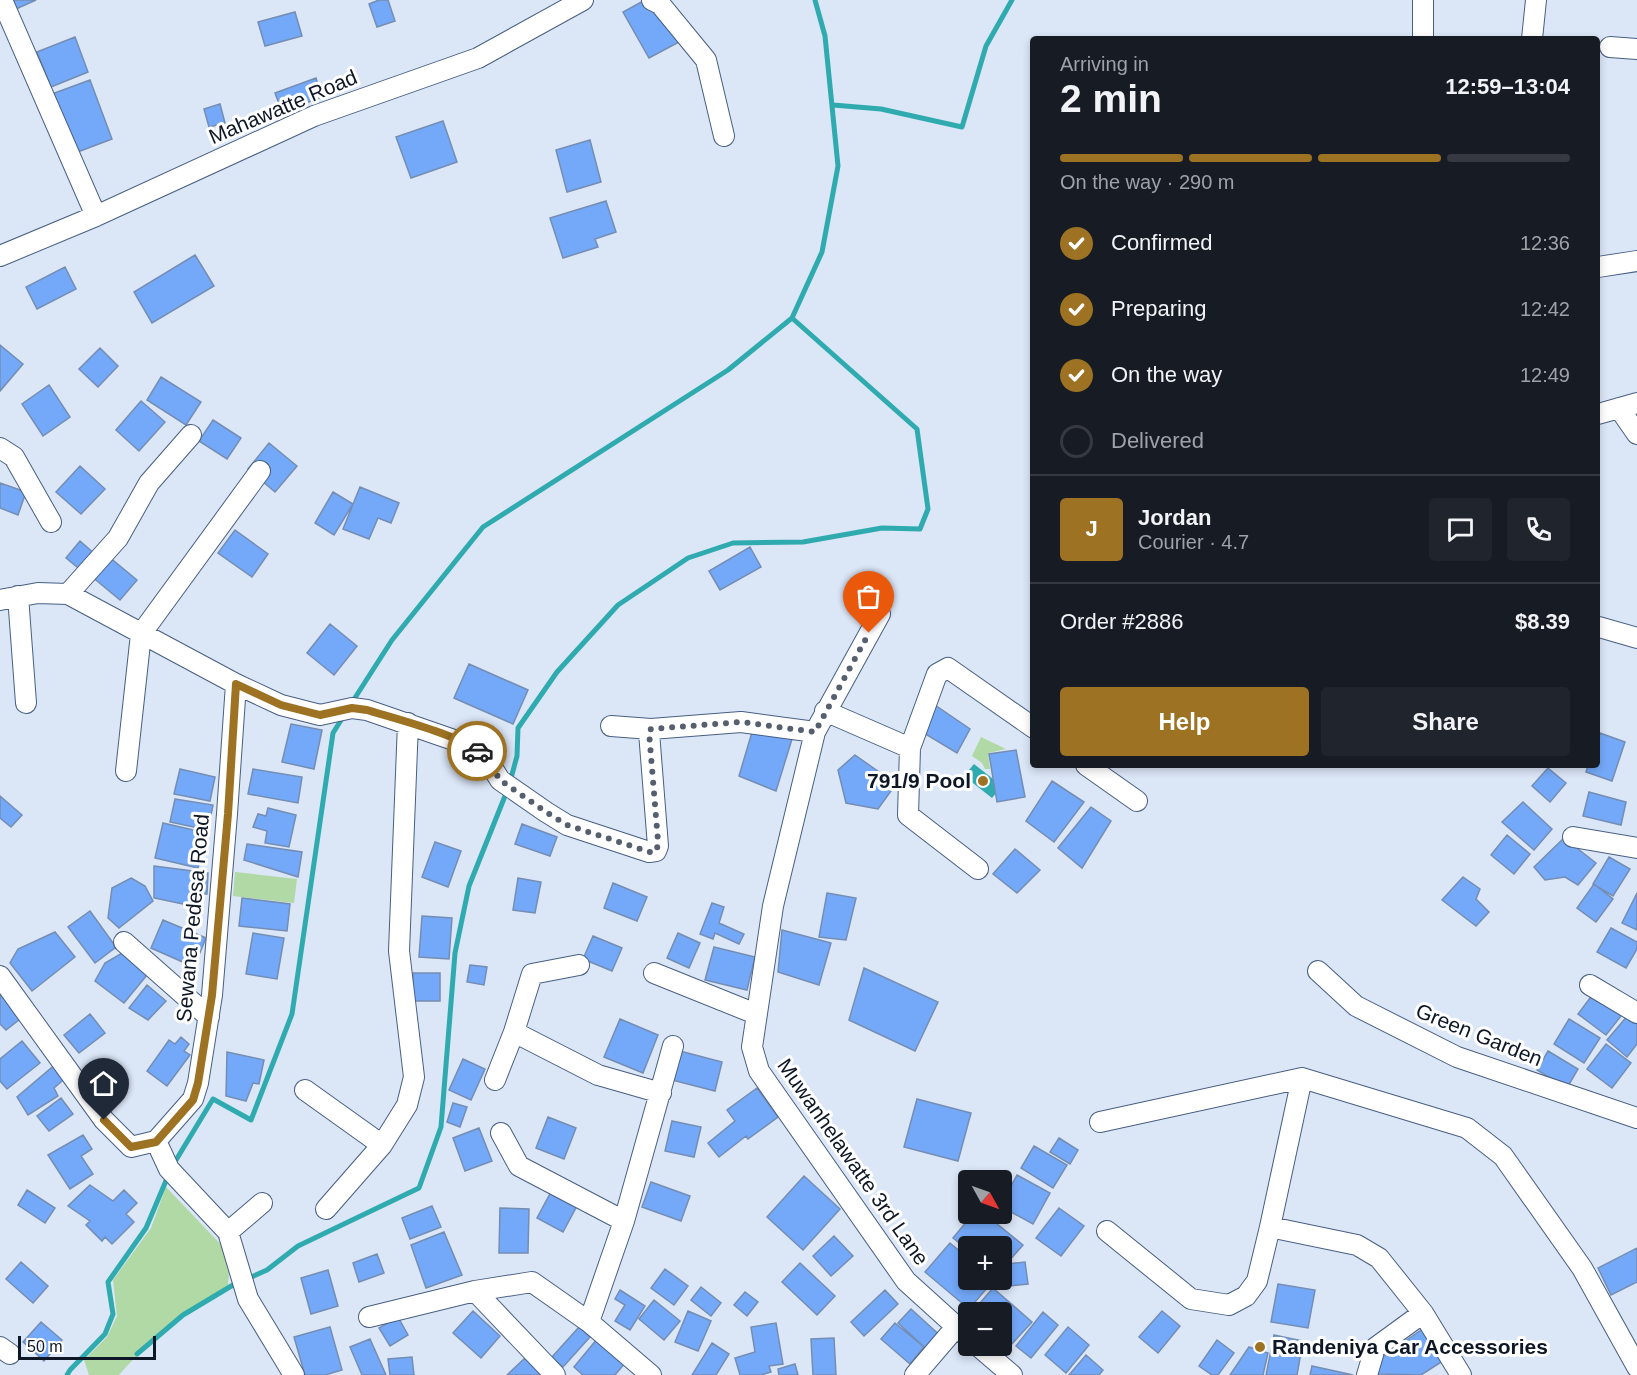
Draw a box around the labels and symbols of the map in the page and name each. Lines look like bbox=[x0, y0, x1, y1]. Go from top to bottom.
street label: Mahawatte Road bbox=[205, 65, 360, 148]
pin bbox=[843, 571, 894, 633]
courier bbox=[447, 721, 507, 781]
place label: 791/9 Pool bbox=[867, 769, 971, 792]
marker: 791/9 Pool bbox=[976, 774, 990, 788]
street label: Sewana Pedesa Road bbox=[172, 813, 213, 1023]
street label: Green Garden bbox=[1413, 999, 1546, 1070]
street label: Muwanhelawatte 3rd Lane bbox=[773, 1054, 933, 1269]
pin bbox=[78, 1058, 129, 1120]
north arrow bbox=[958, 1170, 1012, 1224]
scale bar bbox=[18, 1333, 156, 1360]
place label: Randeniya Car Accessories bbox=[1272, 1335, 1548, 1358]
marker: Randeniya Car Accessories bbox=[1253, 1340, 1267, 1354]

